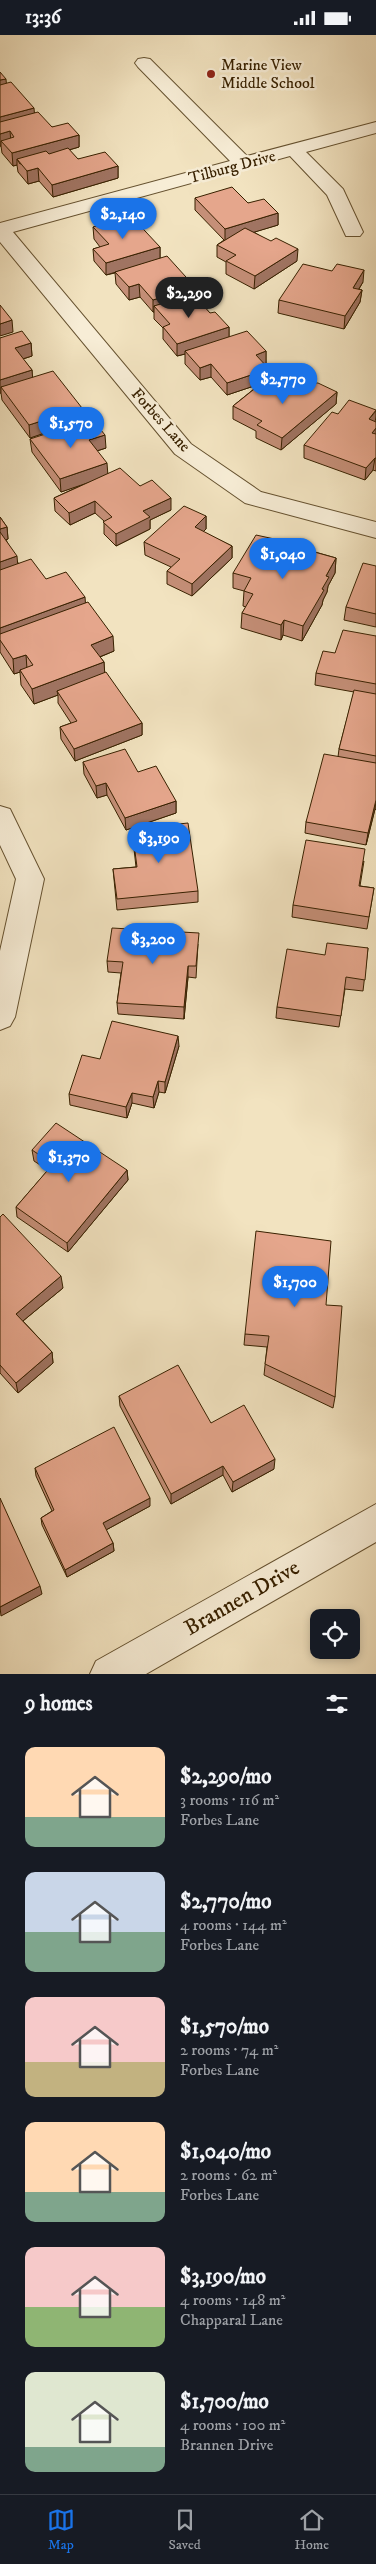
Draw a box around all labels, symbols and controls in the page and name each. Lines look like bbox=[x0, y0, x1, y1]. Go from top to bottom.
text: 13:36 bbox=[25, 6, 61, 29]
place label: Marine View Middle School bbox=[221, 55, 315, 93]
marker: Marine View Middle School bbox=[205, 68, 217, 80]
street label: Tilburg Drive bbox=[186, 146, 278, 188]
pin: $2,140 bbox=[82, 197, 164, 240]
text: $2,140 bbox=[101, 204, 145, 224]
pin: $2,290 bbox=[148, 277, 230, 319]
text: $2,290 bbox=[166, 283, 212, 303]
pin: $2,770 bbox=[242, 363, 324, 405]
text: $2,770 bbox=[260, 369, 306, 389]
street label: Forbes Lane bbox=[127, 384, 195, 456]
pin: $1,570 bbox=[30, 407, 112, 449]
text: $1,570 bbox=[49, 413, 93, 433]
pin: $1,040 bbox=[242, 537, 324, 580]
text: $1,040 bbox=[260, 544, 306, 564]
pin: $3,190 bbox=[118, 821, 200, 864]
text: $3,190 bbox=[138, 828, 180, 848]
pin: $3,200 bbox=[112, 923, 194, 965]
text: $3,200 bbox=[131, 929, 175, 949]
pin: $1,370 bbox=[28, 1141, 110, 1183]
text: $1,370 bbox=[48, 1147, 90, 1167]
pin: $1,700 bbox=[254, 1265, 336, 1308]
text: $1,700 bbox=[273, 1272, 317, 1292]
street label: Brannen Drive bbox=[180, 1554, 304, 1642]
map controls bbox=[310, 1609, 360, 1659]
button: locate bbox=[310, 1609, 360, 1659]
icon: filters bbox=[323, 1690, 351, 1718]
text: 9 homes bbox=[25, 1691, 93, 1717]
text: $2,290/mo bbox=[180, 1764, 271, 1790]
icon: home bbox=[65, 1767, 125, 1827]
text: 3 rooms · 116 m² bbox=[180, 1790, 279, 1810]
text: Forbes Lane bbox=[180, 1810, 259, 1830]
text: $2,770/mo bbox=[180, 1889, 271, 1915]
icon: home bbox=[65, 1892, 125, 1952]
text: 4 rooms · 144 m² bbox=[180, 1915, 287, 1935]
text: Forbes Lane bbox=[180, 1935, 259, 1955]
text: $1,570/mo bbox=[180, 2014, 269, 2040]
icon: home bbox=[65, 2017, 125, 2077]
text: 2 rooms · 74 m² bbox=[180, 2040, 278, 2060]
text: Forbes Lane bbox=[180, 2060, 259, 2080]
text: $1,040/mo bbox=[180, 2139, 271, 2165]
icon: home bbox=[65, 2142, 125, 2202]
text: 2 rooms · 62 m² bbox=[180, 2165, 277, 2185]
text: Forbes Lane bbox=[180, 2185, 259, 2205]
text: $3,190/mo bbox=[180, 2264, 266, 2290]
icon: home bbox=[65, 2267, 125, 2327]
text: 4 rooms · 148 m² bbox=[180, 2290, 285, 2310]
text: Chapparal Lane bbox=[180, 2310, 283, 2330]
text: $1,700/mo bbox=[180, 2389, 269, 2415]
icon: home bbox=[65, 2392, 125, 2452]
text: 4 rooms · 100 m² bbox=[180, 2415, 285, 2435]
text: Brannen Drive bbox=[180, 2435, 274, 2455]
tab: Map bbox=[47, 2506, 75, 2554]
tab: Saved bbox=[169, 2506, 201, 2554]
tab: Home bbox=[294, 2506, 329, 2554]

